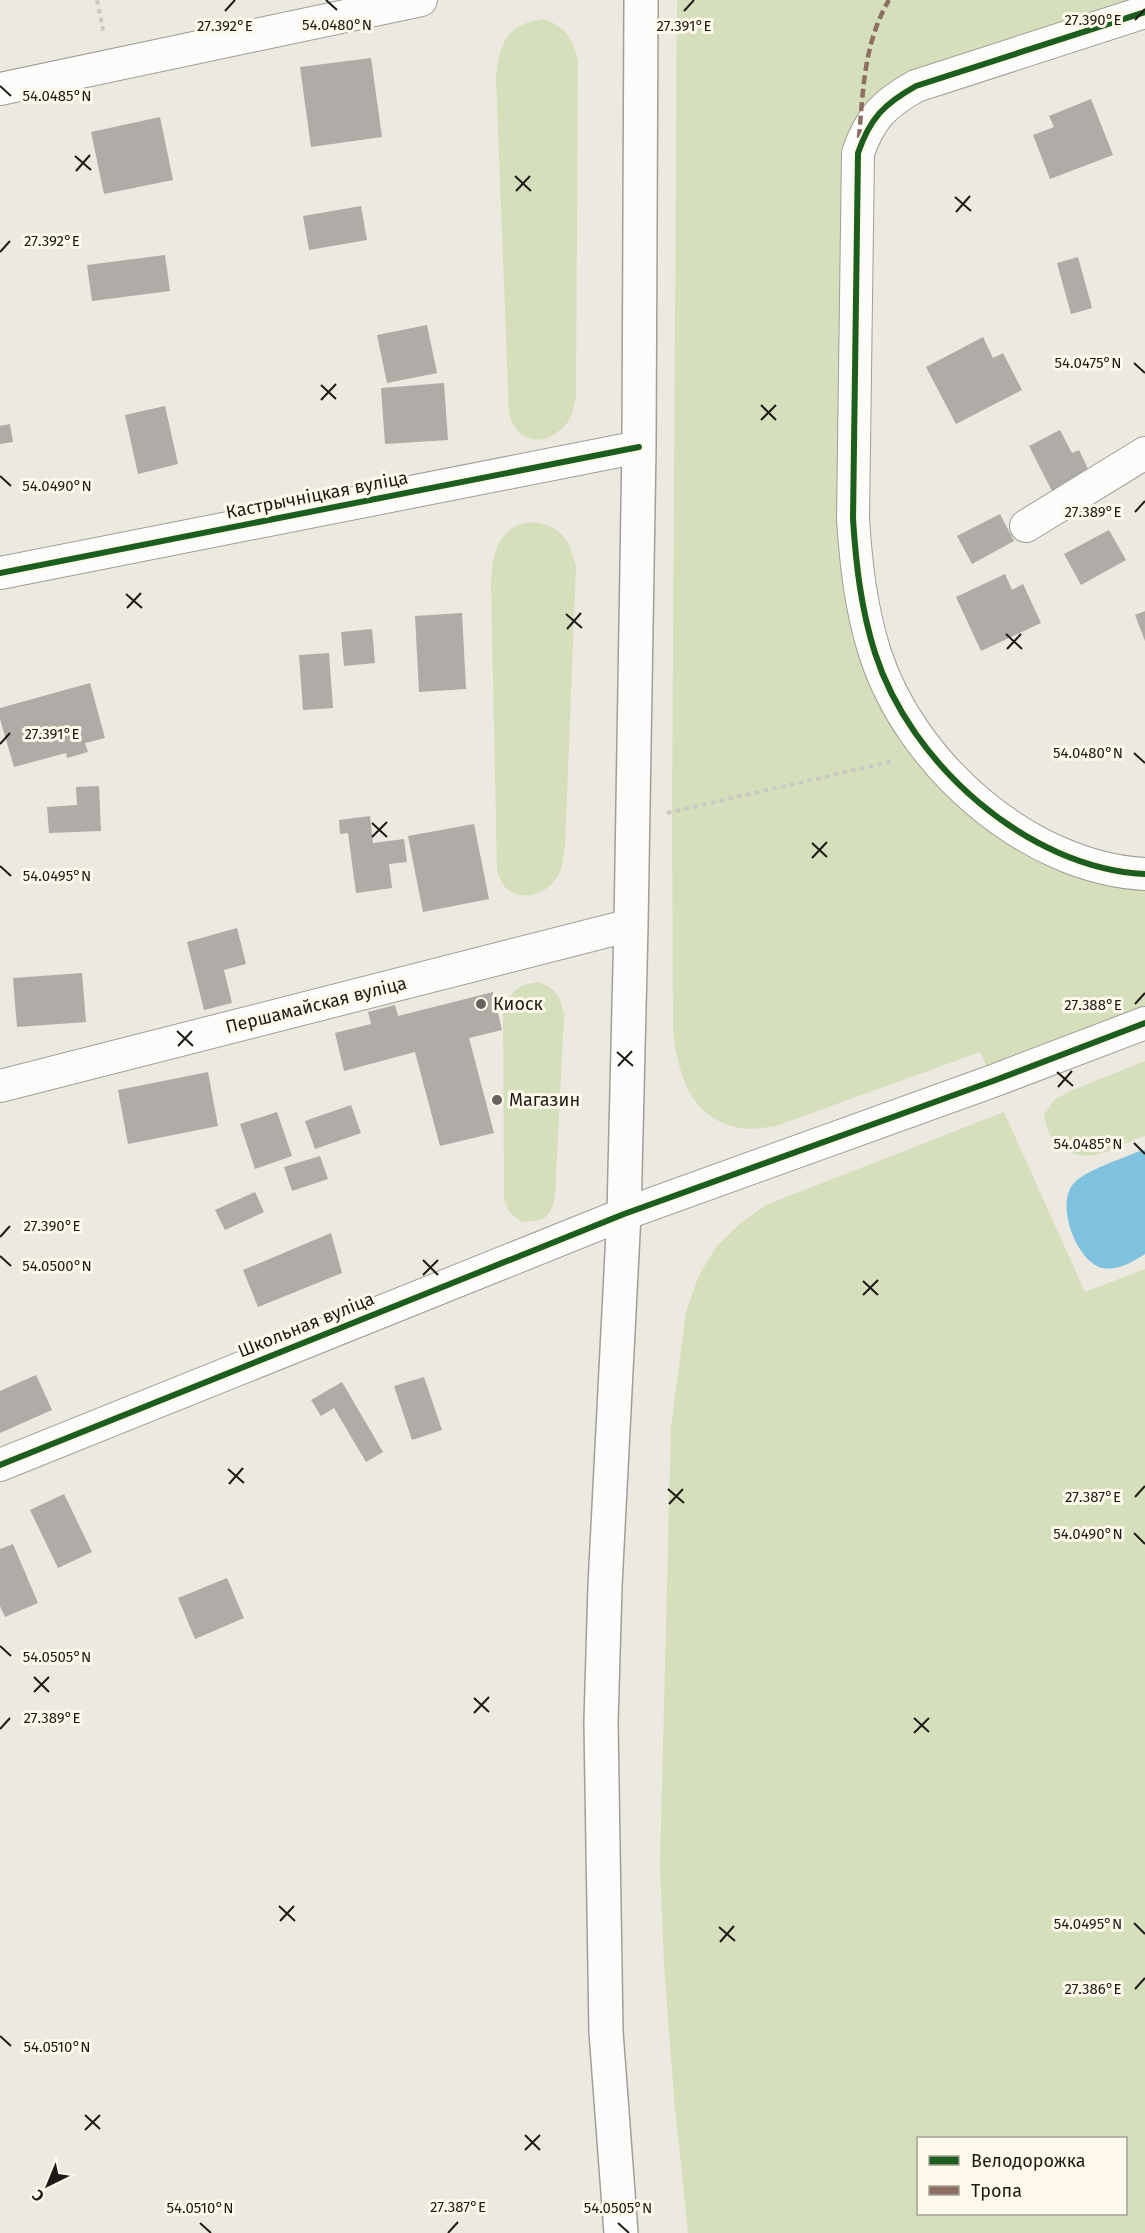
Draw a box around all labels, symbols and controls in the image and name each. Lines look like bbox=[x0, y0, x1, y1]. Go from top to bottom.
text: 27.390°E bbox=[1064, 11, 1122, 29]
text: 54.0480°N bbox=[302, 16, 372, 34]
text: 27.392°E bbox=[197, 17, 253, 35]
text: 27.391°E bbox=[657, 17, 711, 35]
text: 54.0485°N bbox=[23, 87, 92, 105]
text: 27.392°E bbox=[24, 232, 80, 250]
text: 54.0475°N bbox=[1055, 354, 1121, 372]
street label: Кастрычніцкая вуліца bbox=[224, 467, 410, 523]
text: 54.0490°N bbox=[22, 477, 92, 495]
text: 27.389°E bbox=[1065, 503, 1121, 521]
text: 27.391°E bbox=[25, 725, 79, 743]
text: 54.0480°N bbox=[1053, 744, 1123, 762]
text: 54.0495°N bbox=[23, 867, 91, 885]
street label: Першамайская вуліца bbox=[223, 972, 409, 1038]
place label: Киоск bbox=[493, 993, 544, 1015]
text: 27.388°E bbox=[1064, 996, 1122, 1014]
marker: Киоск bbox=[474, 997, 488, 1011]
place label: Магазин bbox=[509, 1089, 580, 1111]
marker: Магазин bbox=[490, 1093, 504, 1107]
text: 54.0485°N bbox=[1054, 1135, 1123, 1153]
text: 27.390°E bbox=[23, 1217, 81, 1235]
text: 54.0500°N bbox=[22, 1257, 92, 1275]
street label: Школьная вуліца bbox=[235, 1288, 377, 1362]
text: 27.387°E bbox=[1065, 1488, 1121, 1506]
text: 54.0490°N bbox=[1053, 1525, 1123, 1543]
text: 54.0505°N bbox=[23, 1648, 91, 1666]
text: 27.389°E bbox=[24, 1709, 80, 1727]
text: 54.0495°N bbox=[1054, 1915, 1122, 1933]
text: 27.386°E bbox=[1064, 1980, 1122, 1998]
text: 54.0510°N bbox=[24, 2038, 91, 2056]
legend bbox=[917, 2137, 1127, 2215]
text: Велодорожка bbox=[971, 2150, 1086, 2172]
north arrow bbox=[18, 2155, 78, 2215]
text: Тропа bbox=[971, 2180, 1022, 2202]
text: С bbox=[28, 2185, 48, 2206]
text: 27.387°E bbox=[430, 2198, 486, 2216]
text: 54.0510°N bbox=[167, 2199, 234, 2217]
text: 54.0505°N bbox=[584, 2199, 652, 2217]

